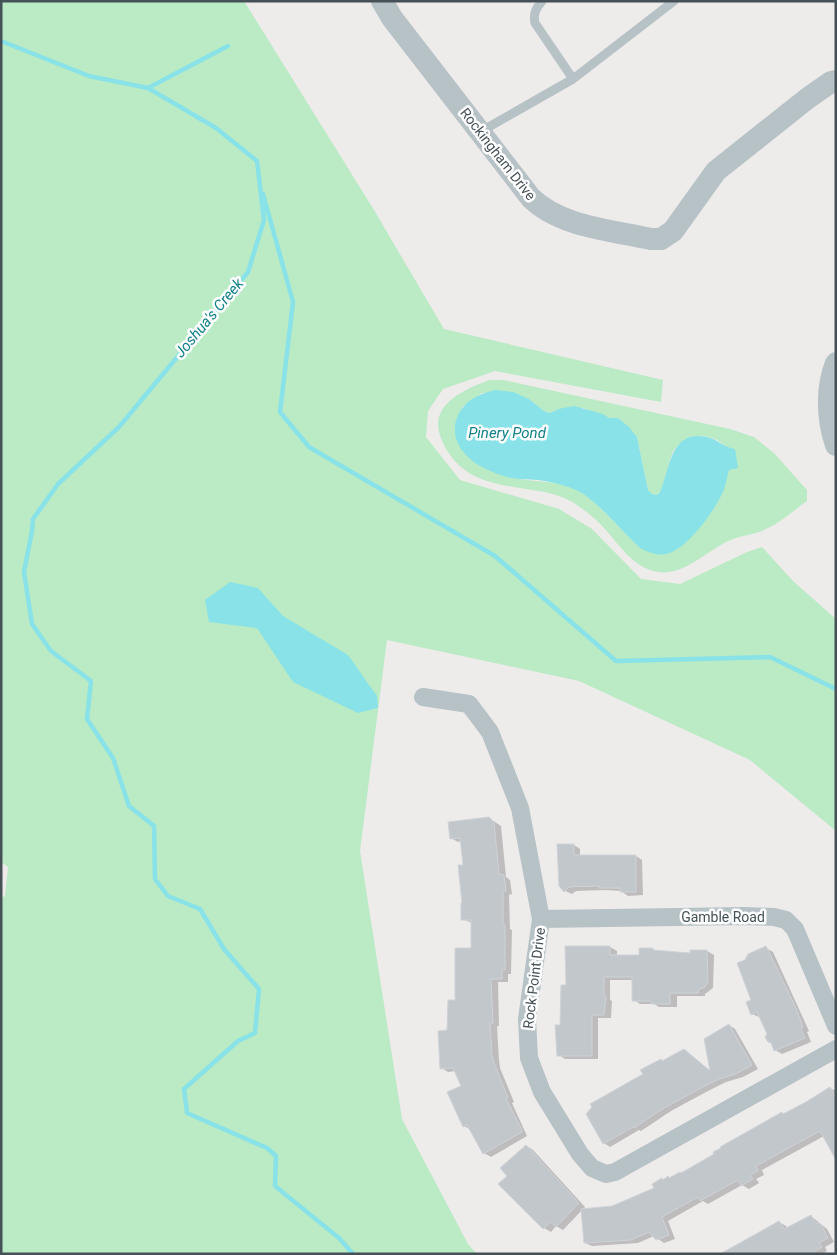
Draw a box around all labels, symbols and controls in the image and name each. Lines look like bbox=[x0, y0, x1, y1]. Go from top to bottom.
street label: Rockingham Drive bbox=[457, 105, 539, 203]
water label: Joshua's Creek bbox=[171, 274, 248, 361]
water label: Pinery Pond bbox=[468, 424, 547, 442]
street label: Gamble Road bbox=[681, 909, 765, 925]
street label: Rock Point Drive bbox=[520, 926, 548, 1030]

